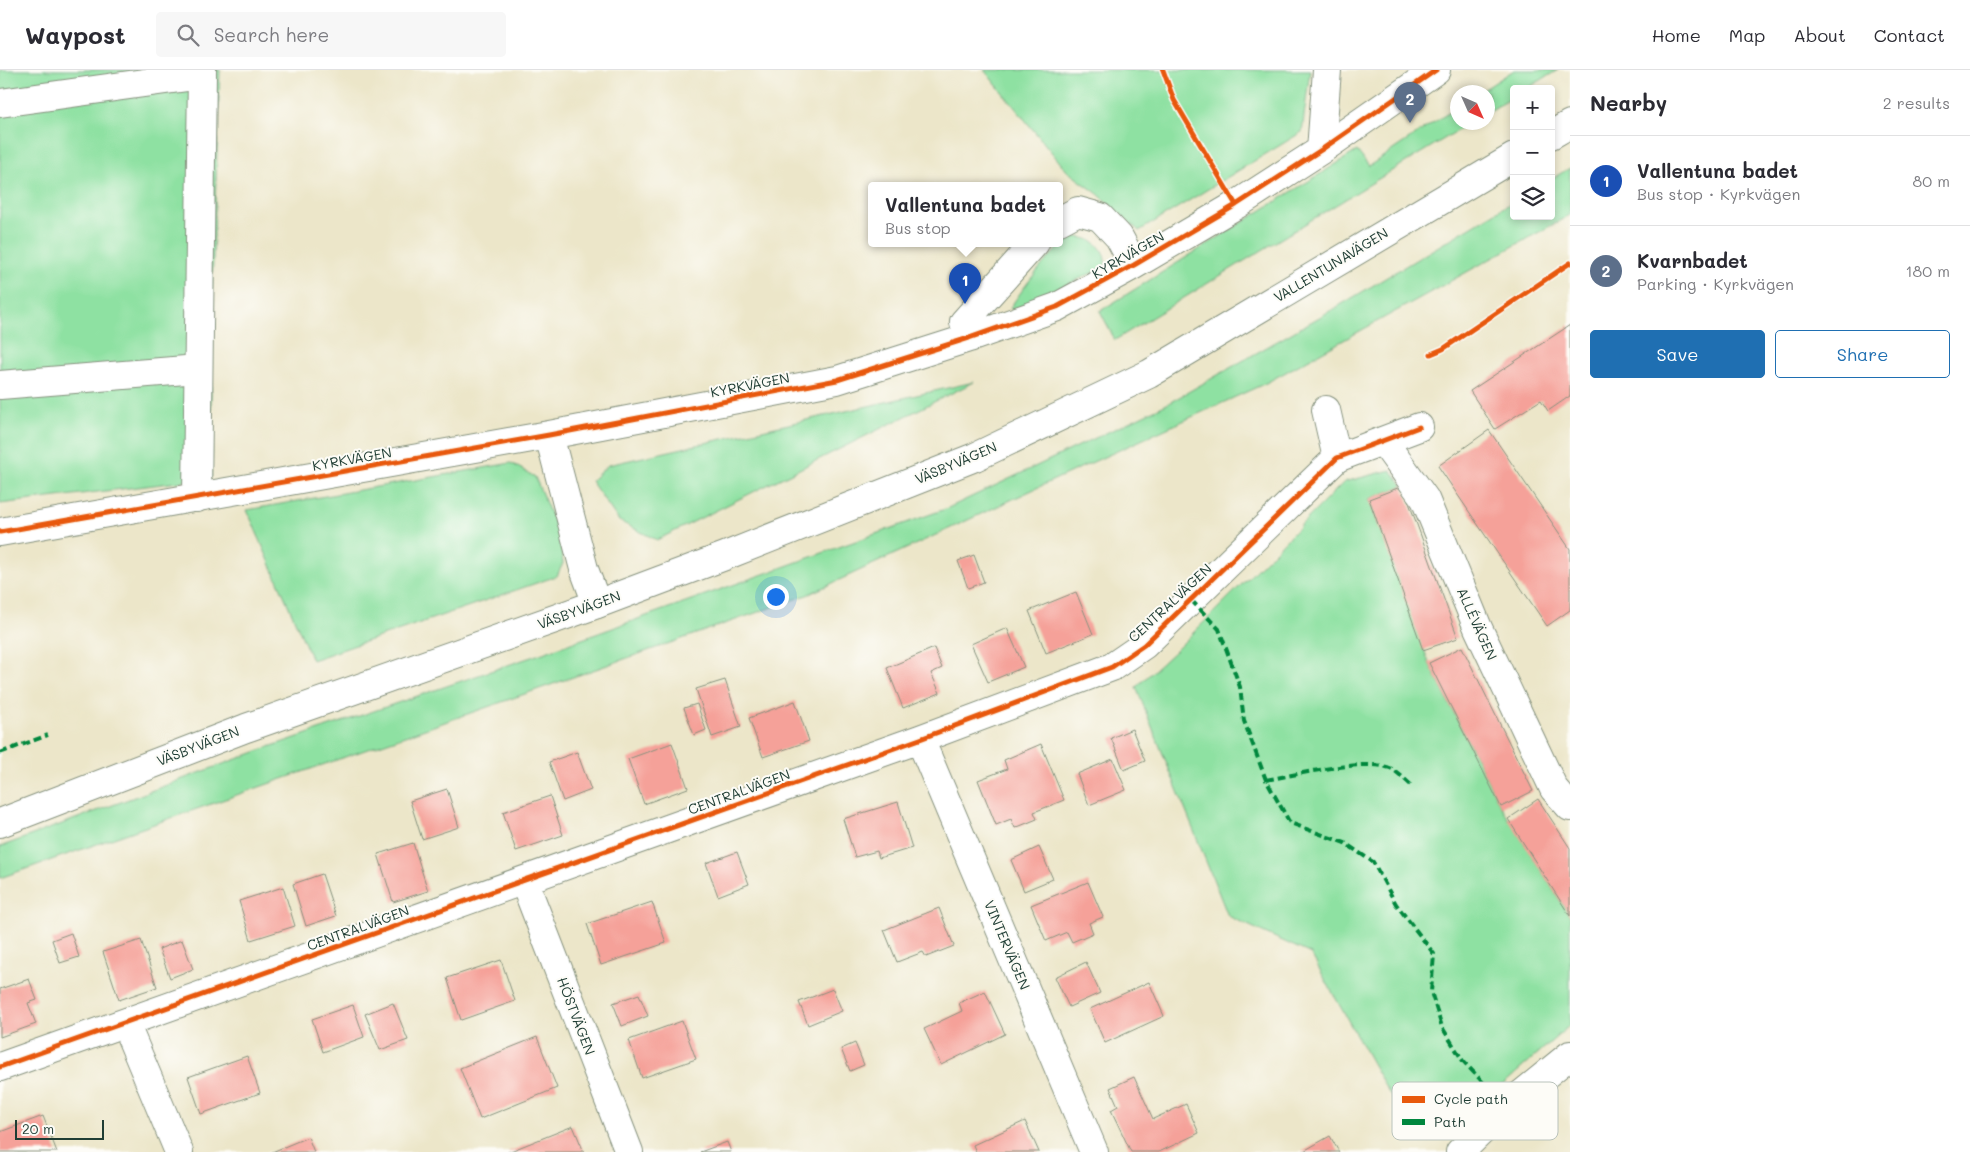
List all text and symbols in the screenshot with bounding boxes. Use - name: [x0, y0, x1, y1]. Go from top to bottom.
- search box: [156, 12, 506, 57]
- text: Waypost: [25, 19, 126, 50]
- icon: search: [174, 21, 202, 49]
- text: Search here: [214, 22, 329, 47]
- text: Home: [1652, 23, 1701, 47]
- text: Map: [1729, 23, 1765, 47]
- text: About: [1793, 23, 1846, 47]
- text: Contact: [1874, 23, 1945, 47]
- pin: 2: [1394, 82, 1426, 123]
- north arrow: [1450, 85, 1495, 130]
- map controls: [1510, 85, 1555, 220]
- button: +: [1510, 85, 1555, 130]
- text: Nearby: [1590, 89, 1667, 116]
- text: 2 results: [1883, 92, 1950, 113]
- button: −: [1510, 130, 1555, 175]
- text: Vallentuna badet: [1637, 158, 1798, 183]
- text: 1: [1602, 170, 1610, 191]
- text: 80 m: [1913, 170, 1950, 191]
- button: layers: [1510, 175, 1555, 220]
- popup: [868, 182, 1063, 247]
- text: Bus stop · Kyrkvägen: [1637, 183, 1800, 204]
- text: Vallentuna badet: [885, 192, 1046, 217]
- text: Bus stop: [885, 217, 951, 238]
- street label: VALLENTUNAVÄGEN: [1270, 223, 1391, 306]
- street label: KYRKVÄGEN: [1088, 226, 1167, 283]
- text: Kvarnbadet: [1637, 248, 1748, 273]
- text: 2: [1602, 260, 1610, 281]
- text: 180 m: [1905, 260, 1950, 281]
- pin: 1: [949, 263, 981, 304]
- text: Parking · Kyrkvägen: [1637, 273, 1794, 294]
- button: Save: [1590, 330, 1765, 378]
- button: Share: [1775, 330, 1950, 378]
- street label: KYRKVÄGEN: [709, 368, 791, 402]
- street label: VÄSBYVÄGEN: [912, 437, 1000, 488]
- street label: KYRKVÄGEN: [311, 442, 393, 475]
- street label: CENTRALVÄGEN: [1124, 559, 1215, 646]
- your location: [763, 584, 789, 610]
- street label: ALLÉVÄGEN: [1453, 584, 1502, 663]
- street label: VÄSBYVÄGEN: [535, 586, 623, 633]
- street label: VÄSBYVÄGEN: [154, 721, 242, 770]
- street label: CENTRALVÄGEN: [685, 764, 793, 819]
- street label: VINTERVÄGEN: [980, 897, 1035, 993]
- street label: CENTRALVÄGEN: [304, 900, 412, 955]
- street label: HÖSTVÄGEN: [553, 974, 600, 1058]
- legend: [1392, 1082, 1558, 1140]
- text: Cycle path: [1434, 1089, 1508, 1108]
- text: Path: [1434, 1112, 1465, 1131]
- scale bar: [15, 1117, 104, 1140]
- text: 20 m: [22, 1119, 54, 1138]

